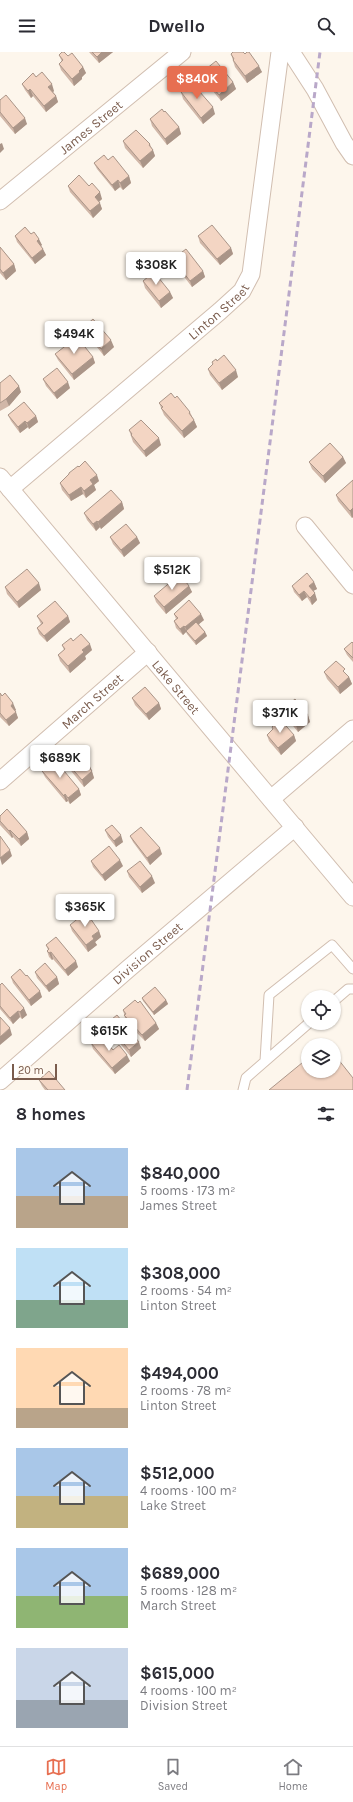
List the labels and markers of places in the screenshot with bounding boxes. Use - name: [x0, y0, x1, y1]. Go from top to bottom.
- pin: $840K: [169, 66, 225, 100]
- pin: $308K: [128, 252, 184, 286]
- pin: $494K: [46, 321, 102, 355]
- pin: $512K: [144, 557, 200, 591]
- pin: $371K: [252, 700, 308, 734]
- pin: $689K: [32, 745, 88, 779]
- pin: $365K: [57, 894, 113, 928]
- pin: $615K: [81, 1018, 137, 1052]

